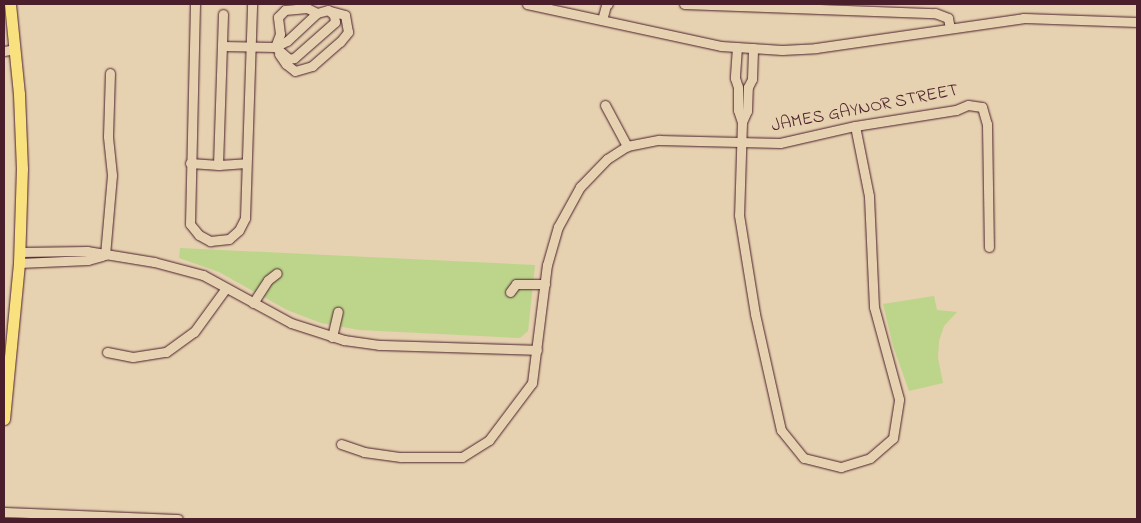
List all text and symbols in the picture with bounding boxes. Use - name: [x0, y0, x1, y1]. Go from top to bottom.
- street label: JAMES GAYNOR STREET: [770, 80, 960, 138]

